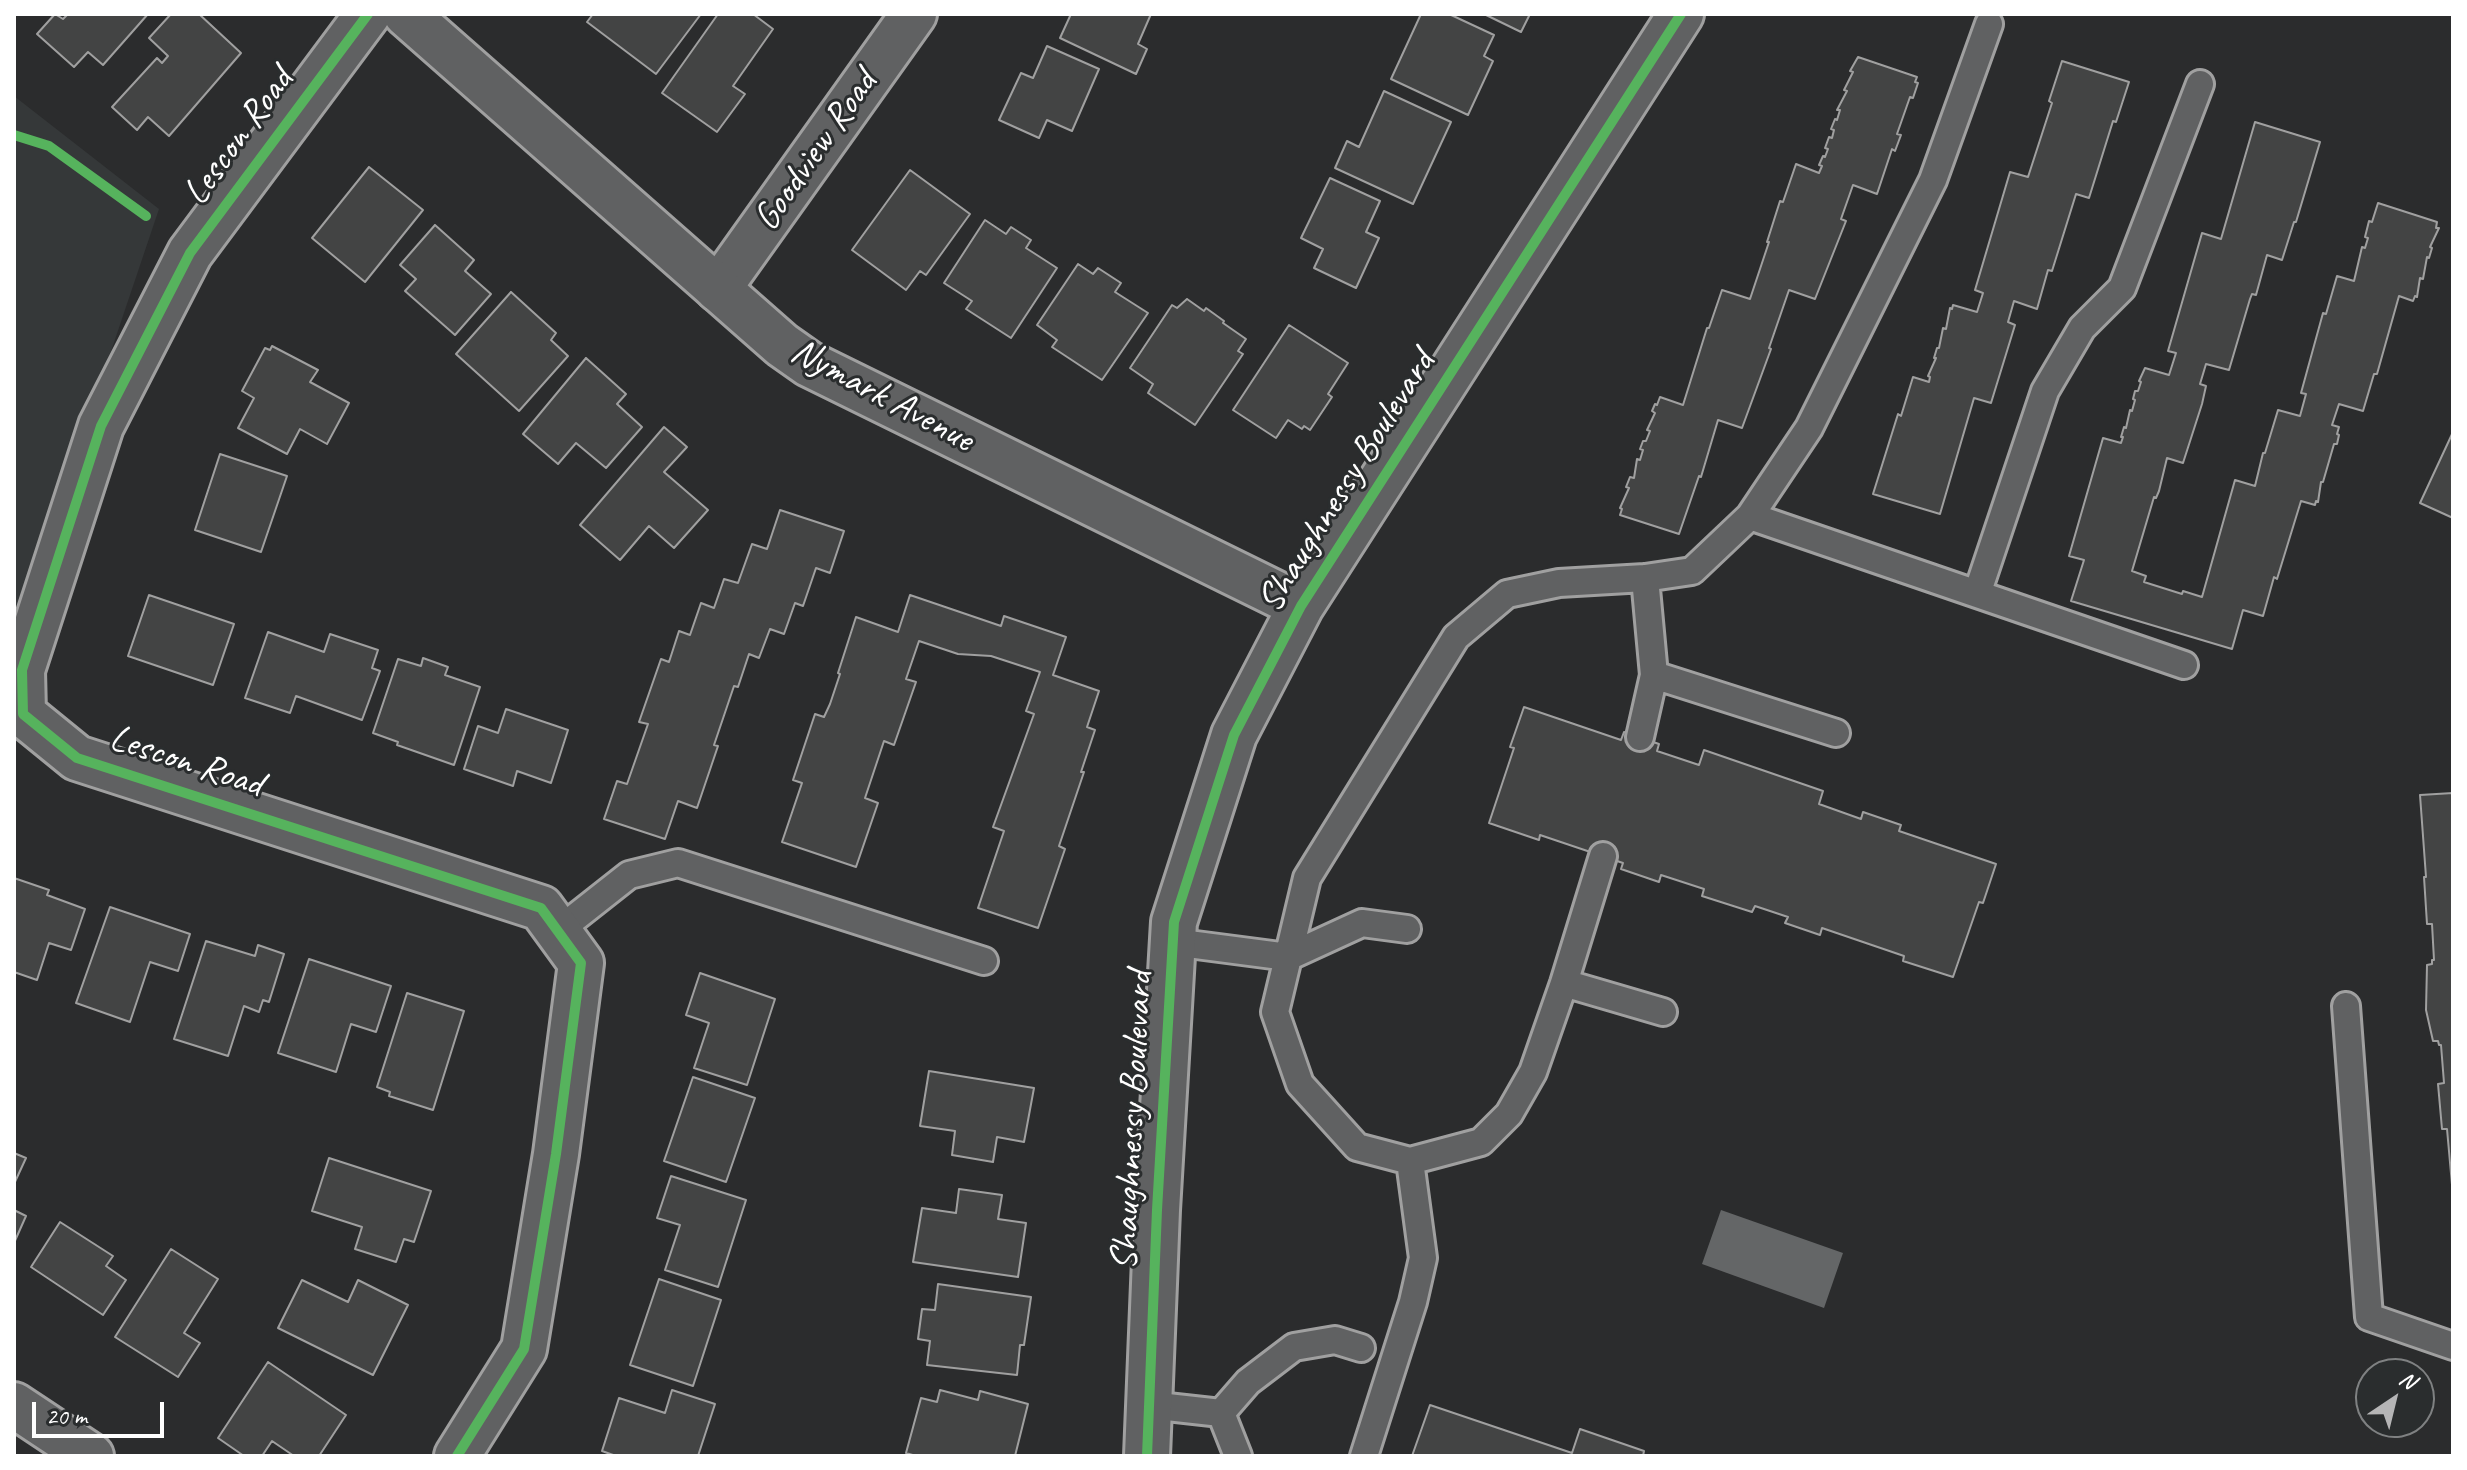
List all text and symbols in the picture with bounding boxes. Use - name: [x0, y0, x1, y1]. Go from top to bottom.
- street label: Lescon Road: [174, 60, 304, 214]
- street label: Goodview Road: [744, 62, 888, 240]
- street label: Nymark Avenue: [783, 329, 981, 463]
- street label: Shaughnessy Boulevard: [1248, 343, 1446, 621]
- street label: Lescon Road: [104, 716, 268, 808]
- street label: Shaughnessy Boulevard: [1102, 970, 1164, 1272]
- north arrow: [2355, 1358, 2435, 1438]
- text: N: [2394, 1365, 2421, 1395]
- scale bar: [36, 1386, 168, 1436]
- text: 20 m: [46, 1401, 87, 1431]

